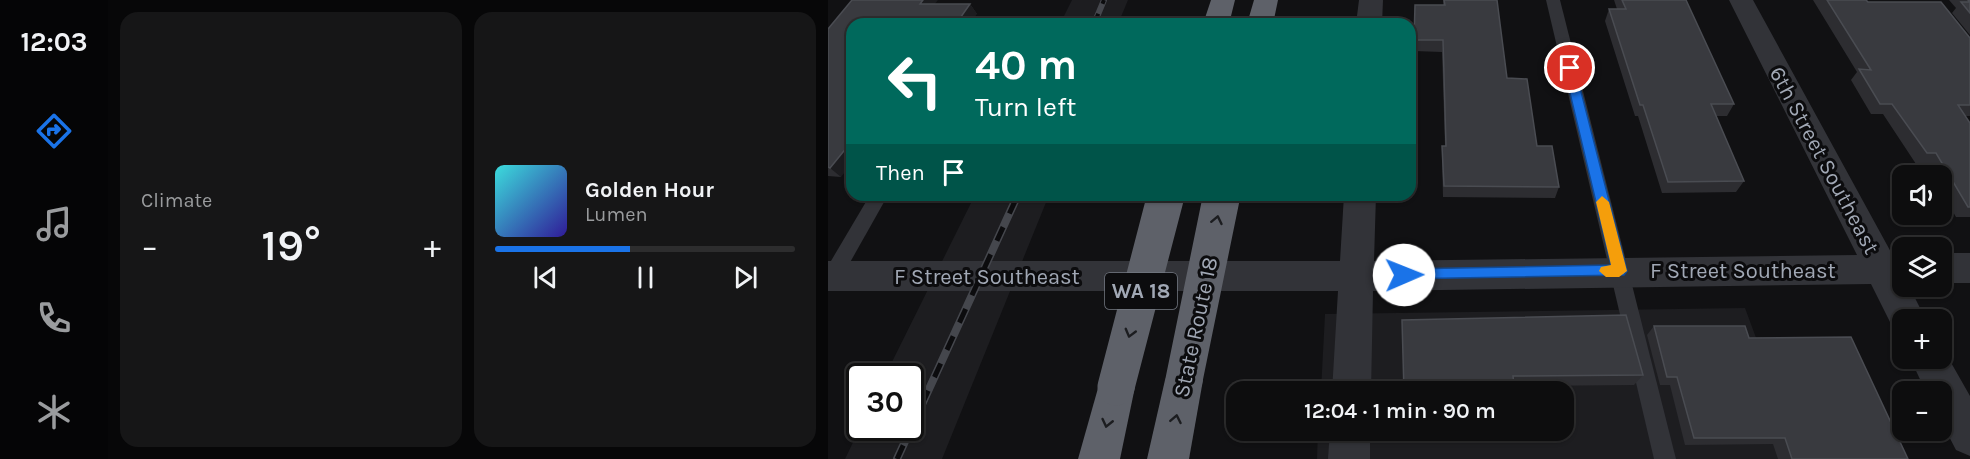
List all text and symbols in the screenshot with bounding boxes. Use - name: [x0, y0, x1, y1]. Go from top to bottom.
- text: 12:03: [20, 26, 88, 58]
- text: 40 m: [975, 40, 1077, 90]
- icon: left: [876, 42, 954, 120]
- pin: [1544, 42, 1595, 93]
- icon: arrive: [1553, 51, 1586, 84]
- street label: 6th Street Southeast: [1764, 62, 1885, 259]
- text: Turn left: [975, 91, 1076, 123]
- icon: directions: [33, 110, 75, 152]
- icon: arrive: [937, 156, 970, 189]
- text: Then: [876, 160, 925, 186]
- map controls: [1892, 165, 1952, 441]
- button: sound: [1892, 165, 1952, 225]
- text: Golden Hour: [585, 177, 714, 203]
- text: Climate: [141, 189, 212, 212]
- icon: music: [33, 203, 75, 245]
- text: Lumen: [585, 203, 648, 226]
- one-way arrow: [1210, 215, 1223, 225]
- text: 19°: [261, 219, 321, 271]
- text: −: [141, 227, 158, 265]
- text: +: [424, 227, 441, 265]
- button: layers: [1892, 237, 1952, 297]
- position arrow: [1372, 243, 1436, 307]
- street label: State Route 18: [1168, 255, 1224, 400]
- street label: F Street Southeast: [1650, 258, 1836, 284]
- icon: previous: [529, 261, 562, 294]
- icon: pause: [629, 261, 662, 294]
- icon: next: [729, 261, 762, 294]
- street label: F Street Southeast: [894, 264, 1080, 290]
- road number: WA 18: [1105, 273, 1177, 309]
- icon: phone: [33, 297, 75, 339]
- button: +: [1892, 309, 1952, 369]
- one-way arrow: [1125, 327, 1137, 338]
- speed limit sign: 30: [846, 363, 924, 441]
- button: −: [1892, 381, 1952, 441]
- icon: climate: [33, 391, 75, 433]
- text: 12:04 · 1 min · 90 m: [1304, 398, 1496, 424]
- one-way arrow: [1169, 415, 1182, 425]
- one-way arrow: [1102, 418, 1115, 428]

